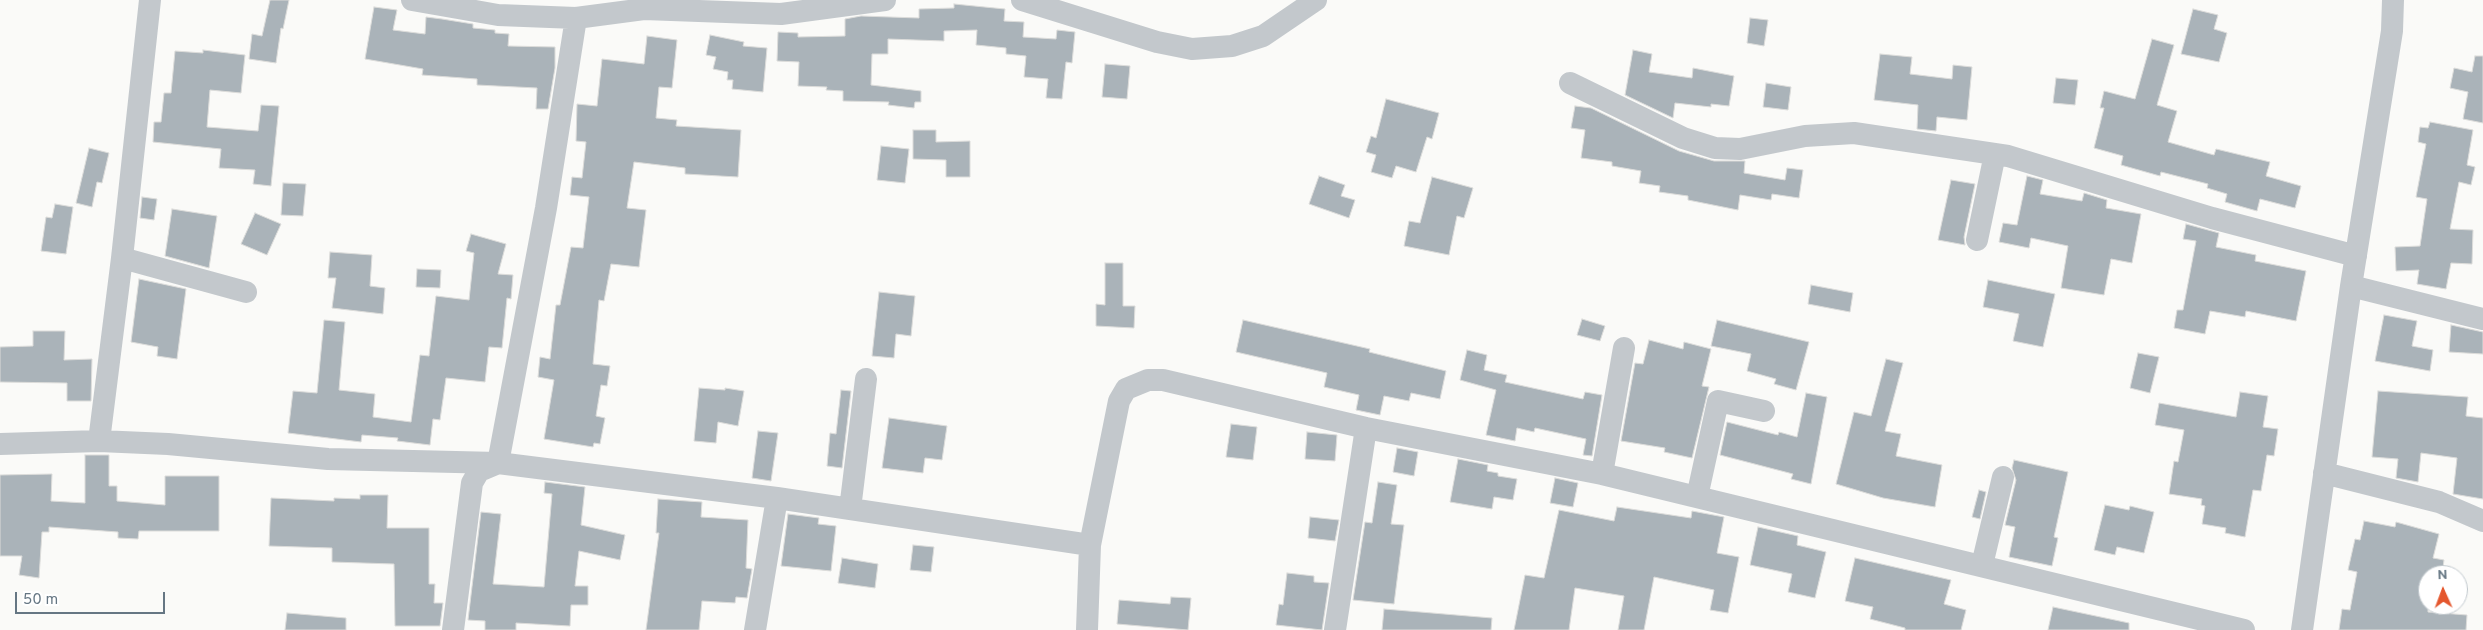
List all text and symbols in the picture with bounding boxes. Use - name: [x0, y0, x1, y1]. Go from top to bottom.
- north arrow: [2418, 565, 2468, 615]
- text: N: [2437, 567, 2448, 584]
- scale bar: [18, 582, 168, 614]
- text: 50 m: [23, 591, 58, 610]

